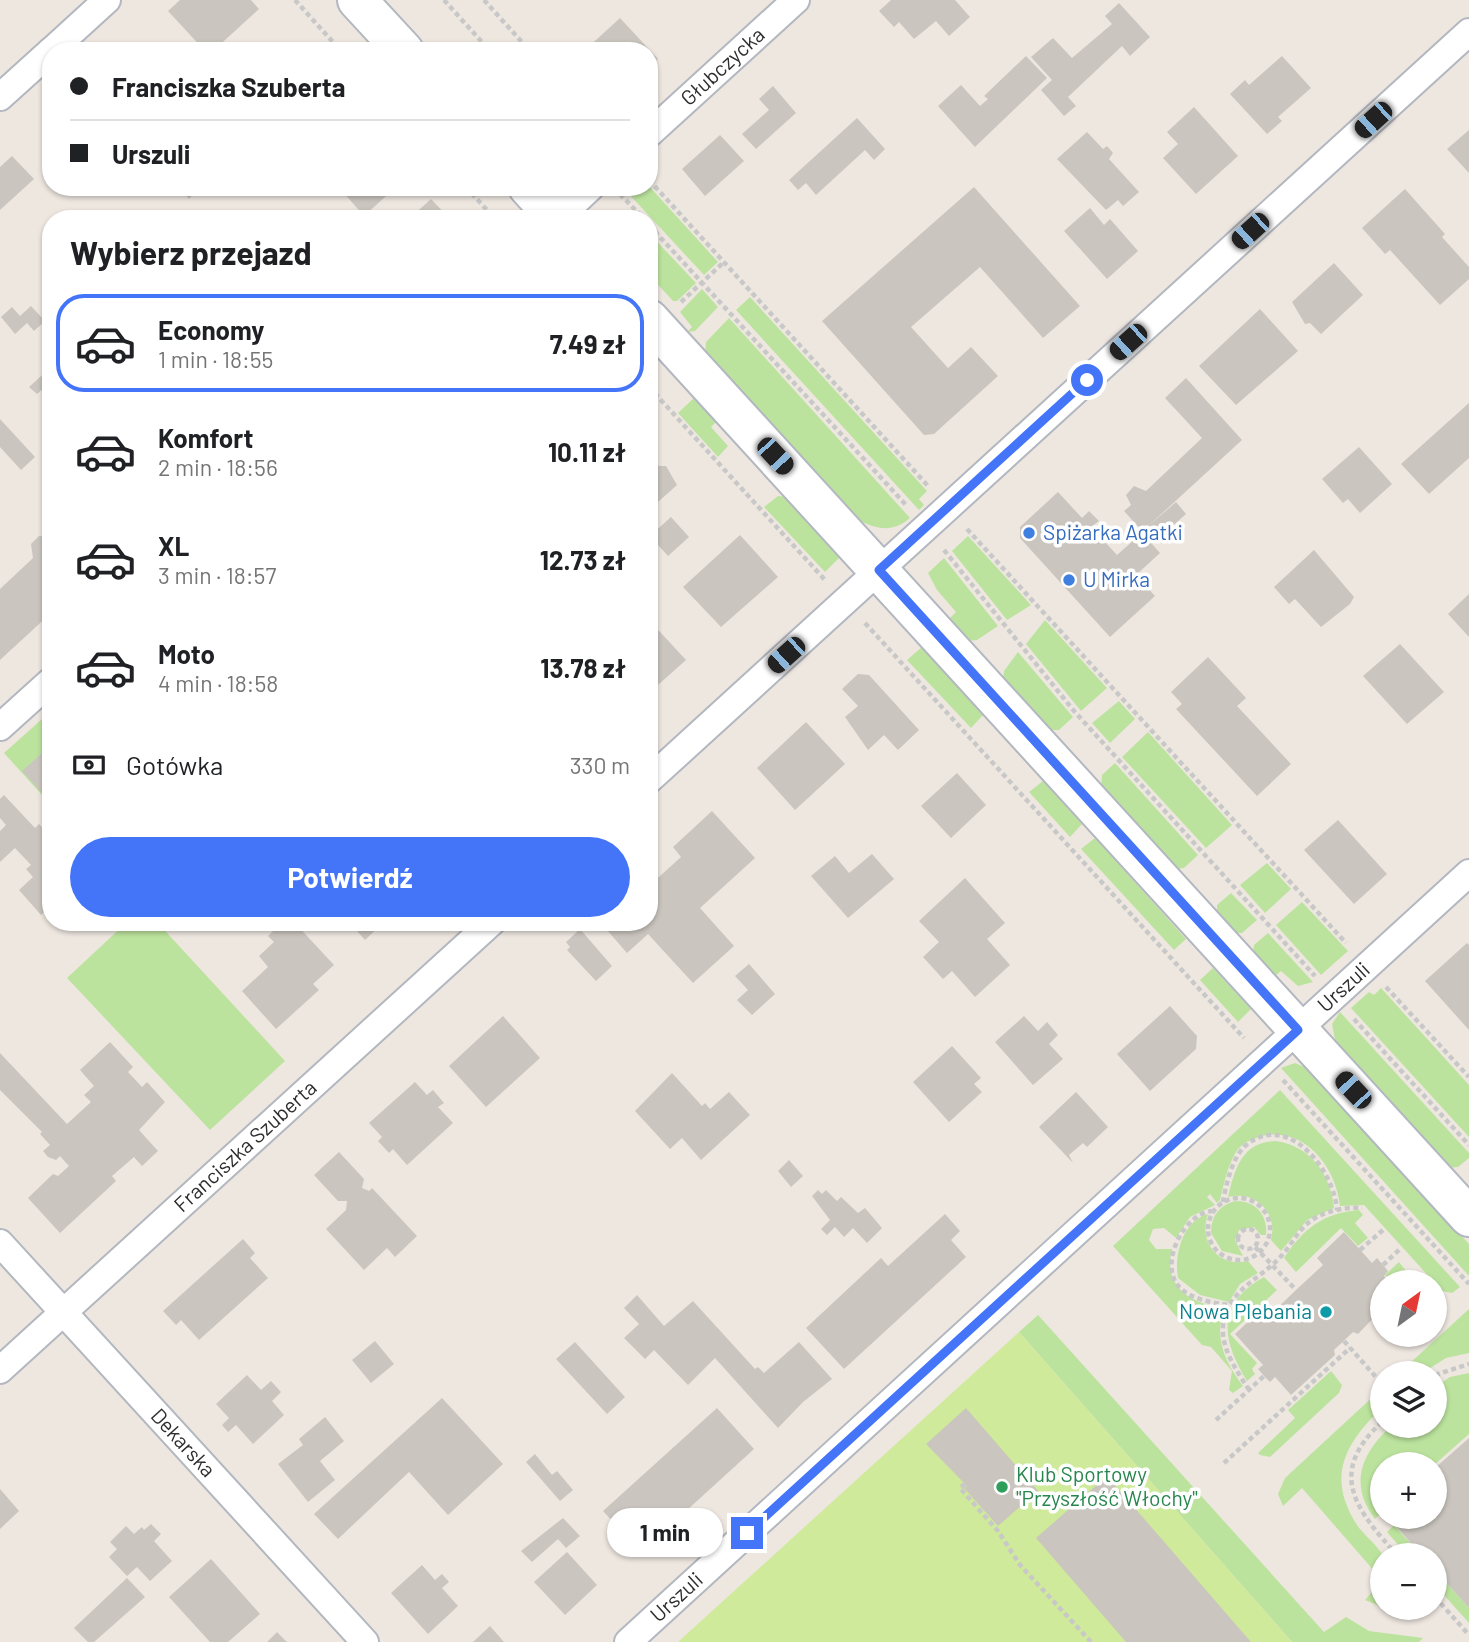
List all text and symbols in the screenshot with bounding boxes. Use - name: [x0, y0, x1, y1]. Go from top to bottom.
- street label: Głubczycka: [675, 21, 769, 110]
- text: Franciszka Szuberta: [112, 71, 345, 102]
- car: [1351, 98, 1396, 142]
- text: Urszuli: [112, 138, 190, 169]
- car: [1228, 209, 1273, 253]
- text: Wybierz przejazd: [70, 233, 312, 271]
- icon: car: [74, 312, 137, 375]
- text: Economy: [158, 314, 264, 345]
- car: [1106, 320, 1151, 364]
- text: 7.49 zł: [550, 328, 626, 359]
- text: 1 min · 18:55: [158, 345, 273, 373]
- route start: [1071, 364, 1103, 396]
- icon: car: [74, 420, 137, 483]
- text: Komfort: [158, 422, 253, 453]
- car: [753, 433, 798, 479]
- text: 10.11 zł: [548, 436, 626, 467]
- text: 2 min · 18:56: [158, 453, 278, 481]
- place label: Spiżarka Agatki: [1043, 519, 1183, 544]
- marker: Spiżarka Agatki: [1021, 525, 1037, 541]
- icon: car: [74, 528, 137, 591]
- text: XL: [158, 530, 189, 561]
- text: 12.73 zł: [540, 544, 626, 575]
- text: 3 min · 18:57: [158, 561, 276, 589]
- place label: U Mirka: [1083, 566, 1150, 591]
- marker: U Mirka: [1061, 572, 1077, 588]
- car: [764, 633, 809, 677]
- icon: car: [74, 636, 137, 699]
- text: Moto: [158, 638, 215, 669]
- text: 13.78 zł: [540, 652, 626, 683]
- text: 4 min · 18:58: [158, 669, 278, 697]
- icon: cash: [70, 746, 108, 784]
- text: Gotówka: [126, 749, 223, 780]
- text: 330 m: [570, 751, 630, 779]
- button: Potwierdź: [70, 837, 630, 917]
- street label: Urszuli: [1311, 956, 1374, 1017]
- car: [1331, 1067, 1376, 1113]
- street label: Franciszka Szuberta: [168, 1074, 321, 1217]
- north arrow: [1370, 1270, 1447, 1348]
- map controls: [1370, 1270, 1447, 1620]
- place label: Nowa Plebania: [1179, 1298, 1312, 1323]
- marker: Nowa Plebania: [1318, 1304, 1334, 1320]
- button: layers: [1370, 1361, 1447, 1438]
- street label: Dekarska: [146, 1402, 222, 1481]
- button: +: [1370, 1452, 1447, 1529]
- place label: Klub Sportowy "Przyszłość Włochy": [1016, 1461, 1198, 1510]
- marker: Klub Sportowy "Przyszłość Włochy": [994, 1479, 1010, 1495]
- callout: 1 min: [607, 1508, 722, 1558]
- route end: [731, 1517, 763, 1549]
- text: 1 min: [640, 1518, 690, 1546]
- button: −: [1370, 1543, 1447, 1620]
- street label: Urszuli: [644, 1566, 707, 1627]

